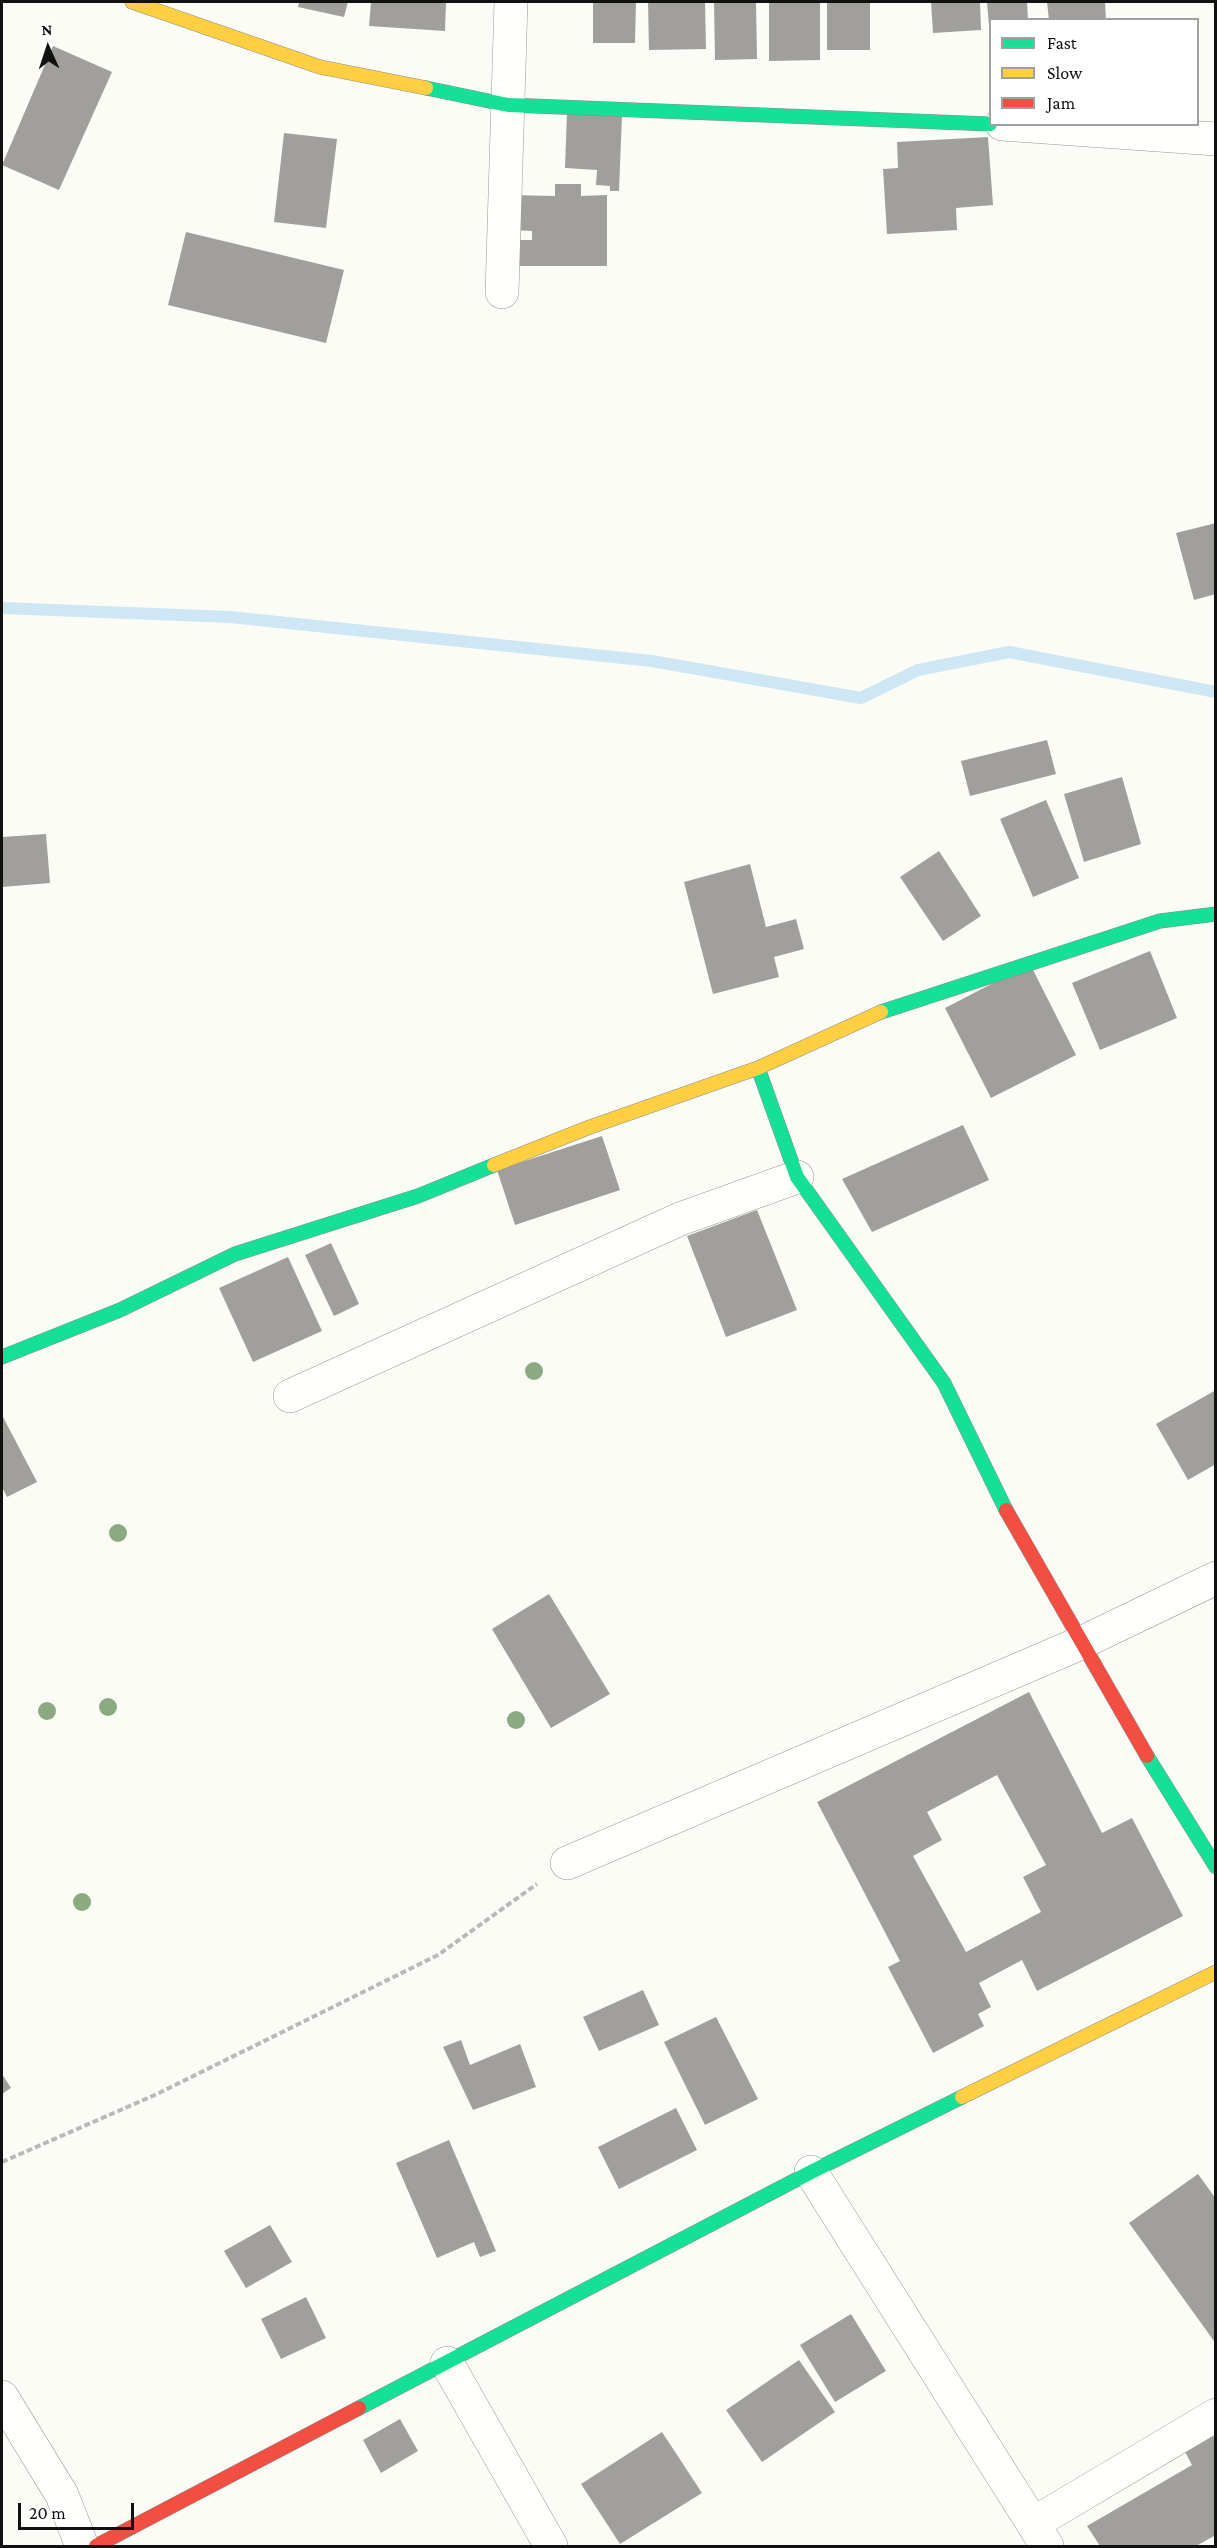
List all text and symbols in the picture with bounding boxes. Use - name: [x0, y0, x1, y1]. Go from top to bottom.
- north arrow: [18, 18, 78, 78]
- legend: [989, 18, 1199, 126]
- text: N: [41, 21, 53, 38]
- text: Fast: [1047, 33, 1077, 53]
- text: Slow: [1047, 63, 1082, 83]
- text: Jam: [1047, 93, 1075, 113]
- scale bar: [21, 2491, 136, 2529]
- text: 20 m: [29, 2503, 66, 2523]

